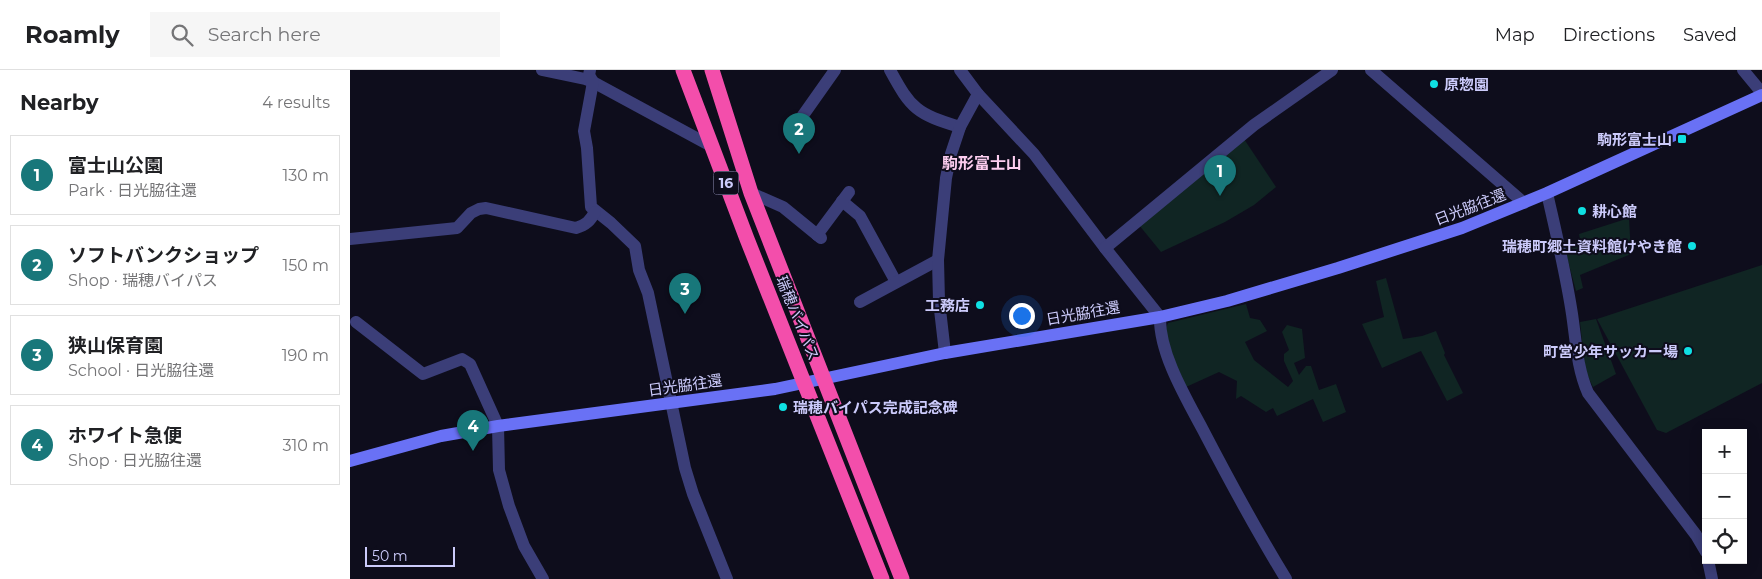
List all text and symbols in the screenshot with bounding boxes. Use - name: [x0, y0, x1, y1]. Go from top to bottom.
- search box: [150, 12, 500, 57]
- text: Roamly: [25, 20, 120, 49]
- icon: search: [168, 21, 196, 49]
- text: Search here: [208, 23, 321, 46]
- text: Map: [1495, 24, 1535, 46]
- text: Directions: [1563, 24, 1655, 46]
- text: Saved: [1683, 24, 1737, 46]
- place label: 原惣園: [1444, 75, 1489, 94]
- marker: 原惣園: [1428, 78, 1440, 90]
- text: Nearby: [20, 90, 99, 115]
- text: 4 results: [262, 93, 330, 112]
- pin: 2: [783, 113, 815, 154]
- place label: 駒形富士山: [1597, 130, 1672, 149]
- marker: 駒形富士山: [1676, 133, 1688, 145]
- text: 富士山公園: [68, 154, 163, 177]
- district label: 駒形富士山: [942, 154, 1022, 173]
- pin: 1: [1204, 155, 1236, 196]
- text: 1: [34, 166, 40, 185]
- text: 130 m: [282, 166, 329, 185]
- road number: 16: [714, 172, 738, 195]
- text: Park · 日光脇往還: [68, 181, 197, 200]
- street label: 日光脇往還: [1432, 185, 1508, 229]
- place label: 耕心館: [1592, 202, 1637, 221]
- marker: 耕心館: [1576, 205, 1588, 217]
- place label: 瑞穂町郷土資料館けやき館: [1502, 237, 1682, 256]
- marker: 瑞穂町郷土資料館けやき館: [1686, 240, 1698, 252]
- text: ソフトバンクショップ: [68, 244, 259, 267]
- text: 2: [32, 256, 42, 275]
- text: 150 m: [282, 256, 329, 275]
- text: Shop · 瑞穂バイパス: [68, 271, 218, 290]
- pin: 3: [669, 273, 701, 314]
- street label: 瑞穂バイパス: [772, 273, 824, 363]
- place label: 工務店: [925, 296, 970, 315]
- street label: 日光脇往還: [1044, 297, 1122, 329]
- marker: 工務店: [974, 299, 986, 311]
- your location: [1009, 303, 1035, 329]
- text: 狭山保育園: [68, 334, 163, 357]
- place label: 町営少年サッカー場: [1543, 342, 1678, 361]
- marker: 町営少年サッカー場: [1682, 345, 1694, 357]
- text: 3: [32, 346, 42, 365]
- text: 190 m: [282, 346, 329, 365]
- text: School · 日光脇往還: [68, 361, 214, 380]
- street label: 日光脇往還: [647, 370, 723, 400]
- place label: 瑞穂バイパス完成記念碑: [793, 398, 958, 417]
- marker: 瑞穂バイパス完成記念碑: [777, 401, 789, 413]
- pin: 4: [457, 410, 489, 451]
- text: ホワイト急便: [68, 424, 182, 447]
- map controls: [1702, 429, 1747, 564]
- button: +: [1702, 429, 1747, 474]
- text: 4: [31, 436, 43, 455]
- text: 310 m: [282, 436, 329, 455]
- text: Shop · 日光脇往還: [68, 451, 202, 470]
- button: −: [1702, 474, 1747, 519]
- button: locate: [1702, 519, 1747, 564]
- scale bar: [365, 544, 455, 567]
- text: 50 m: [372, 547, 408, 565]

